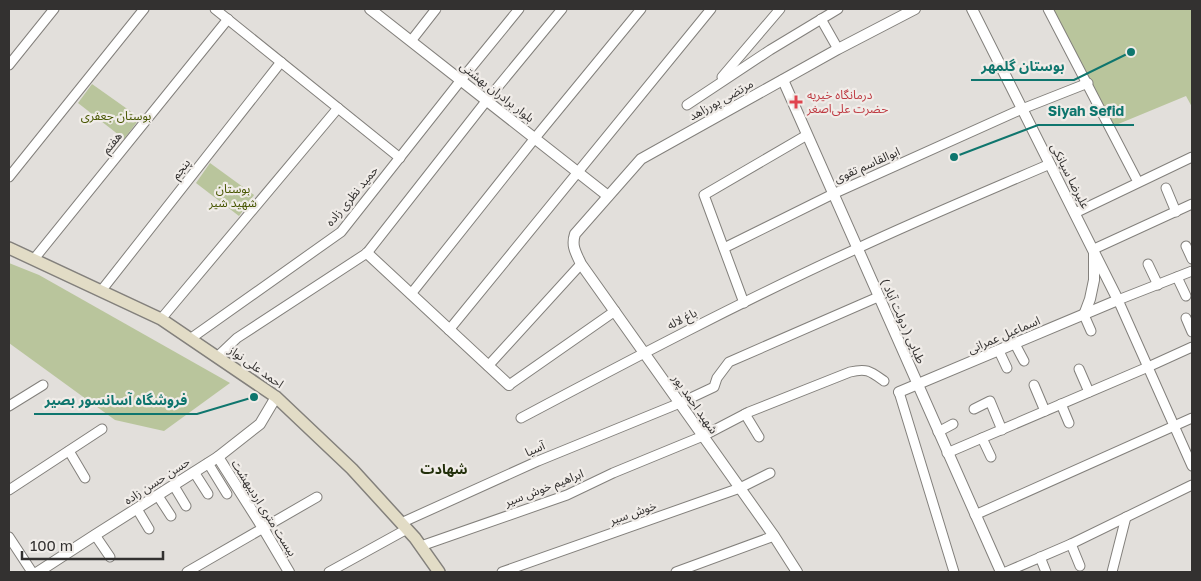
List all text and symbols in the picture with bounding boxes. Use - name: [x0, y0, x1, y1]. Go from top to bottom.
- callout: بوستان گلمهر: [971, 51, 1074, 80]
- text: بوستان گلمهر: [980, 57, 1065, 75]
- street label: بلوار برادران بهشتی: [457, 58, 537, 125]
- street label: مرتضی پورزاهد: [686, 76, 756, 124]
- place label: درمانگاه خیریه حضرت علی‌اصغر: [806, 87, 888, 116]
- marker: درمانگاه خیریه حضرت علی‌اصغر: [789, 95, 803, 109]
- callout: Siyah Sefid: [1038, 96, 1134, 125]
- text: Siyah Sefid: [1048, 102, 1124, 119]
- park label: بوستان جعفری: [81, 108, 151, 123]
- street label: هفتم: [98, 129, 127, 158]
- street label: علیرضا سیانکی: [1048, 141, 1093, 211]
- street label: ابوالقاسم تقوی: [831, 143, 903, 188]
- street label: پنجم: [168, 155, 195, 183]
- street label: حمید نظری زاده: [322, 163, 381, 229]
- park label: بوستان شهید شیر: [208, 181, 257, 210]
- street label: طبایی ( دولت آباد ): [878, 276, 929, 366]
- street label: باغ لاله: [664, 305, 700, 334]
- street label: اسماعیل عمرانی: [965, 312, 1042, 357]
- street label: احمد علی نواز: [225, 342, 287, 391]
- street label: شهید احمد پور: [668, 370, 721, 437]
- callout: فروشگاه آسانسور بصیر: [34, 385, 197, 414]
- text: فروشگاه آسانسور بصیر: [44, 391, 187, 409]
- street label: آسیا: [523, 437, 548, 459]
- street label: حسن حسن زاده: [121, 454, 193, 507]
- street label: بیست متری اردیبهشت: [228, 457, 300, 559]
- district label: شهادت: [420, 460, 468, 477]
- street label: ابراهیم خوش سیر: [501, 466, 586, 512]
- street label: خوش سیر: [606, 497, 658, 528]
- scale bar: [22, 528, 164, 560]
- text: 100 m: [30, 536, 73, 554]

